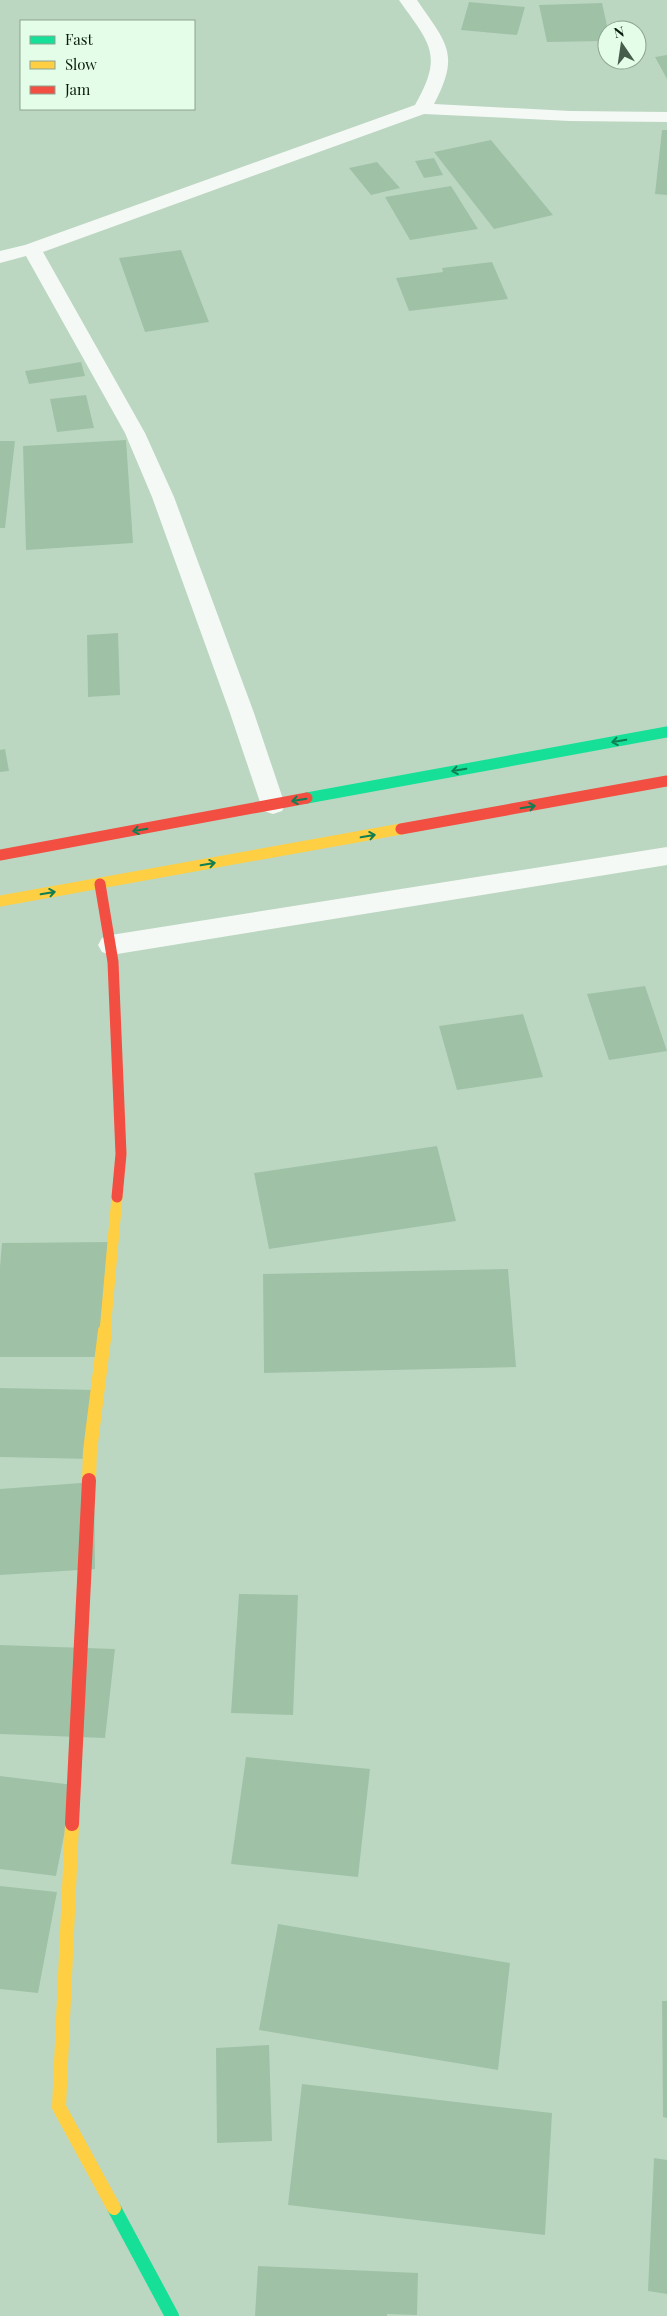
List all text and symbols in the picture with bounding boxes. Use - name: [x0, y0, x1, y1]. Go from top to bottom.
- legend: [20, 20, 195, 110]
- north arrow: [597, 20, 647, 70]
- text: N: [612, 21, 626, 42]
- text: Fast: [65, 29, 94, 49]
- text: Slow: [65, 54, 97, 74]
- text: Jam: [64, 79, 91, 99]
- one-way arrow: [611, 737, 627, 746]
- one-way arrow: [452, 766, 468, 776]
- one-way arrow: [292, 796, 308, 805]
- one-way arrow: [519, 801, 535, 811]
- one-way arrow: [132, 825, 148, 835]
- one-way arrow: [360, 830, 376, 840]
- one-way arrow: [200, 859, 216, 869]
- one-way arrow: [40, 888, 56, 898]

